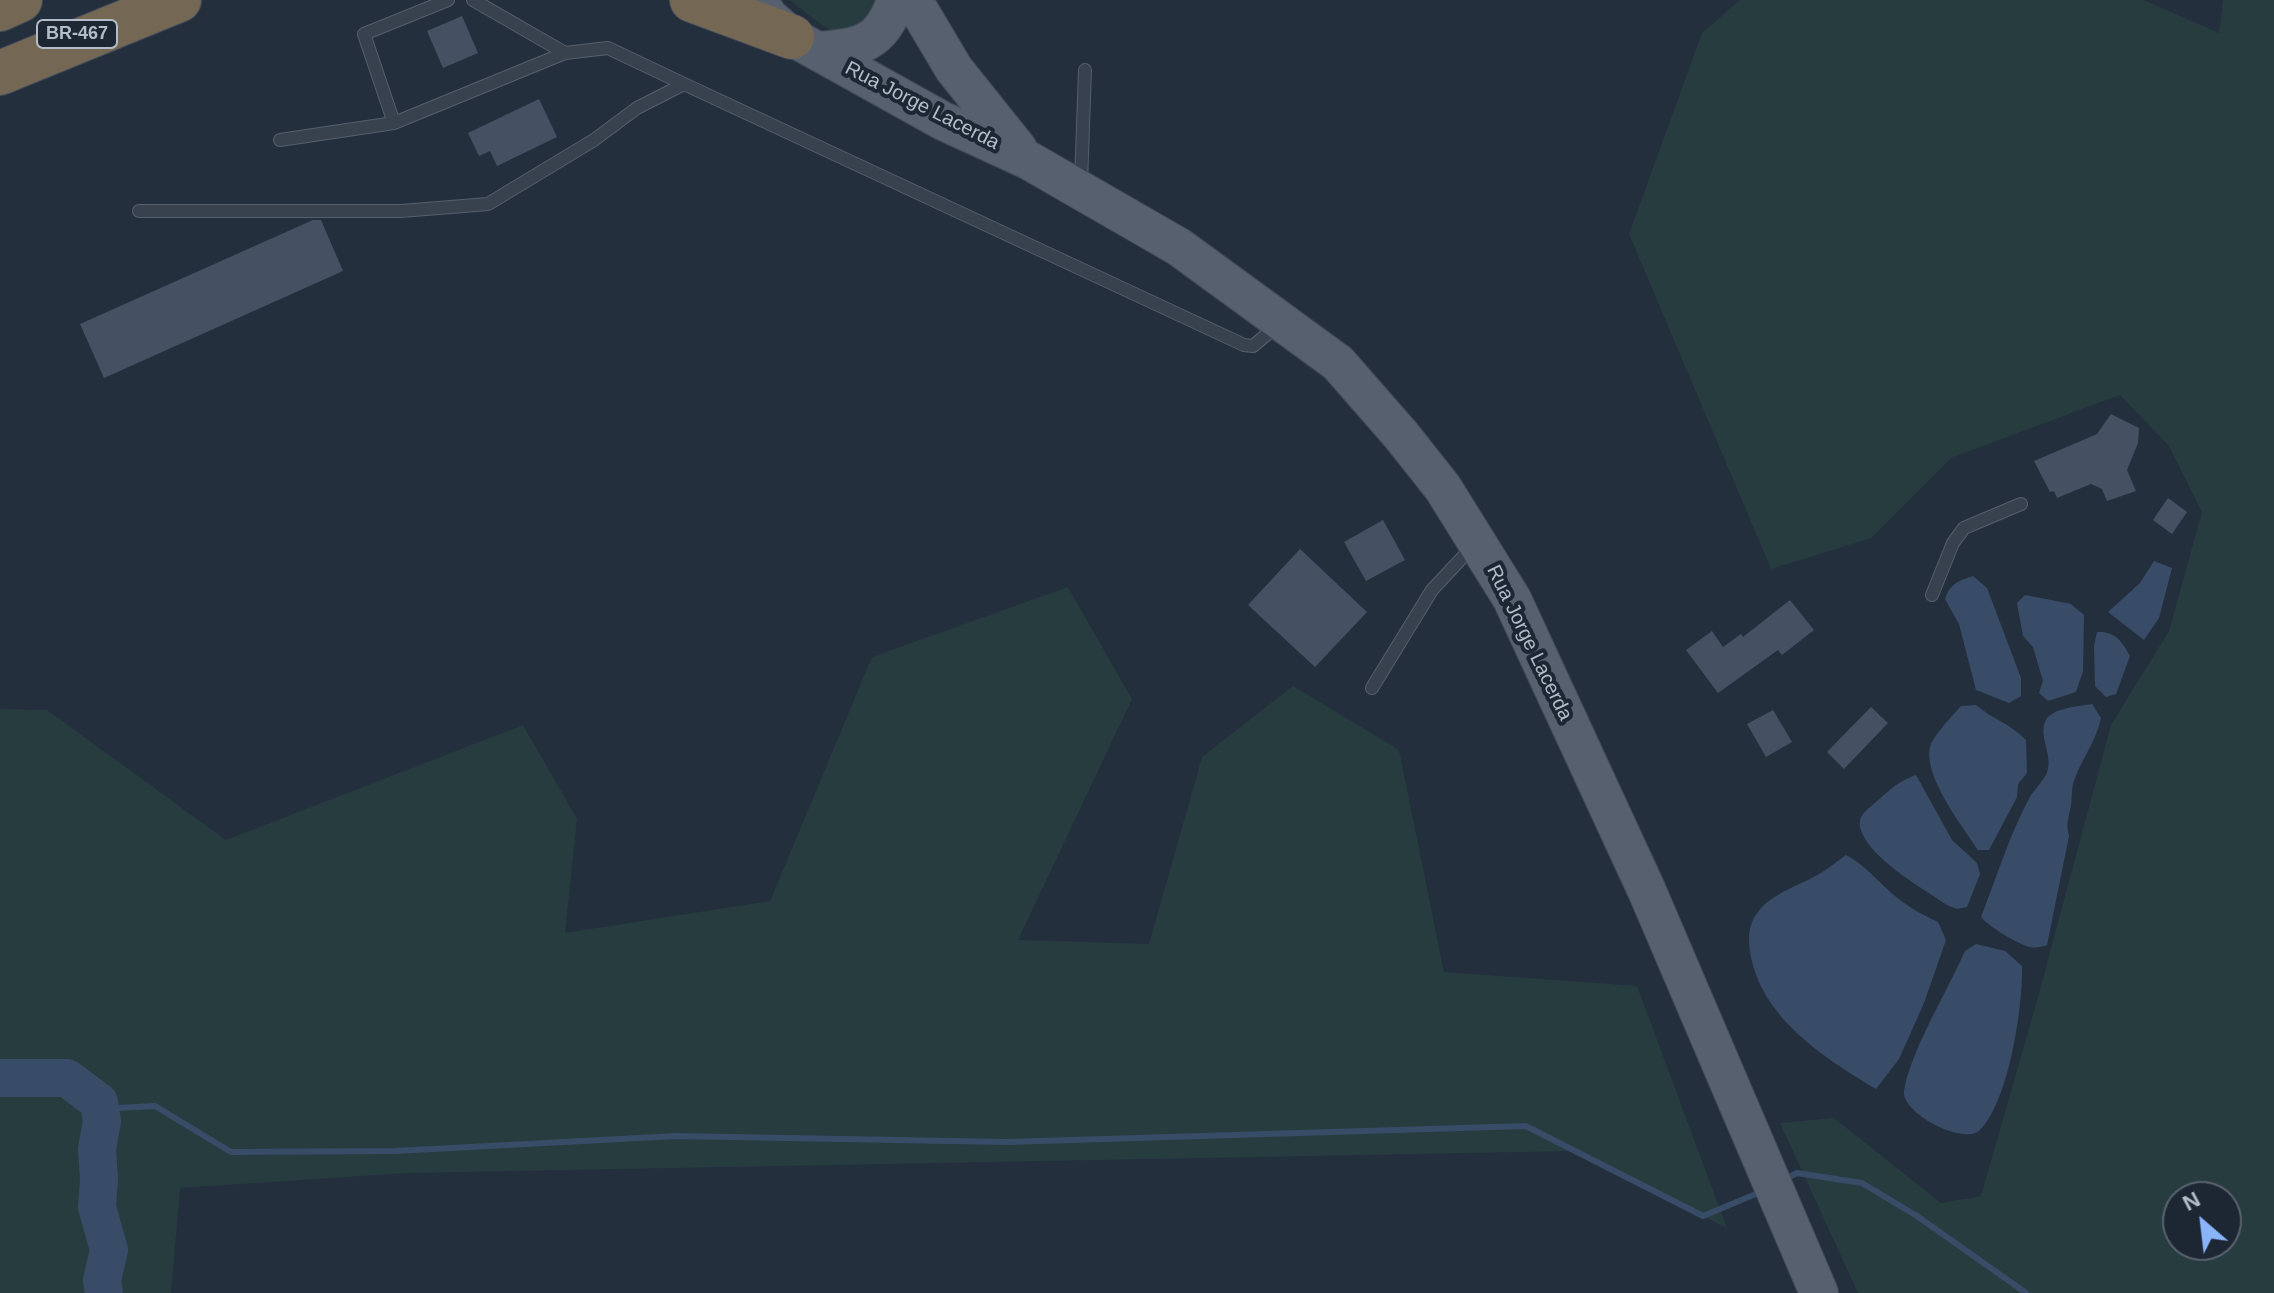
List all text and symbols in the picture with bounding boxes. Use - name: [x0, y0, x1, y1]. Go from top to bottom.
- road number: BR-467: [37, 20, 117, 48]
- street label: Rua Jorge Lacerda: [841, 57, 1003, 155]
- street label: Rua Jorge Lacerda: [1481, 561, 1577, 725]
- north arrow: [2162, 1181, 2242, 1261]
- text: N: [2179, 1186, 2204, 1216]

